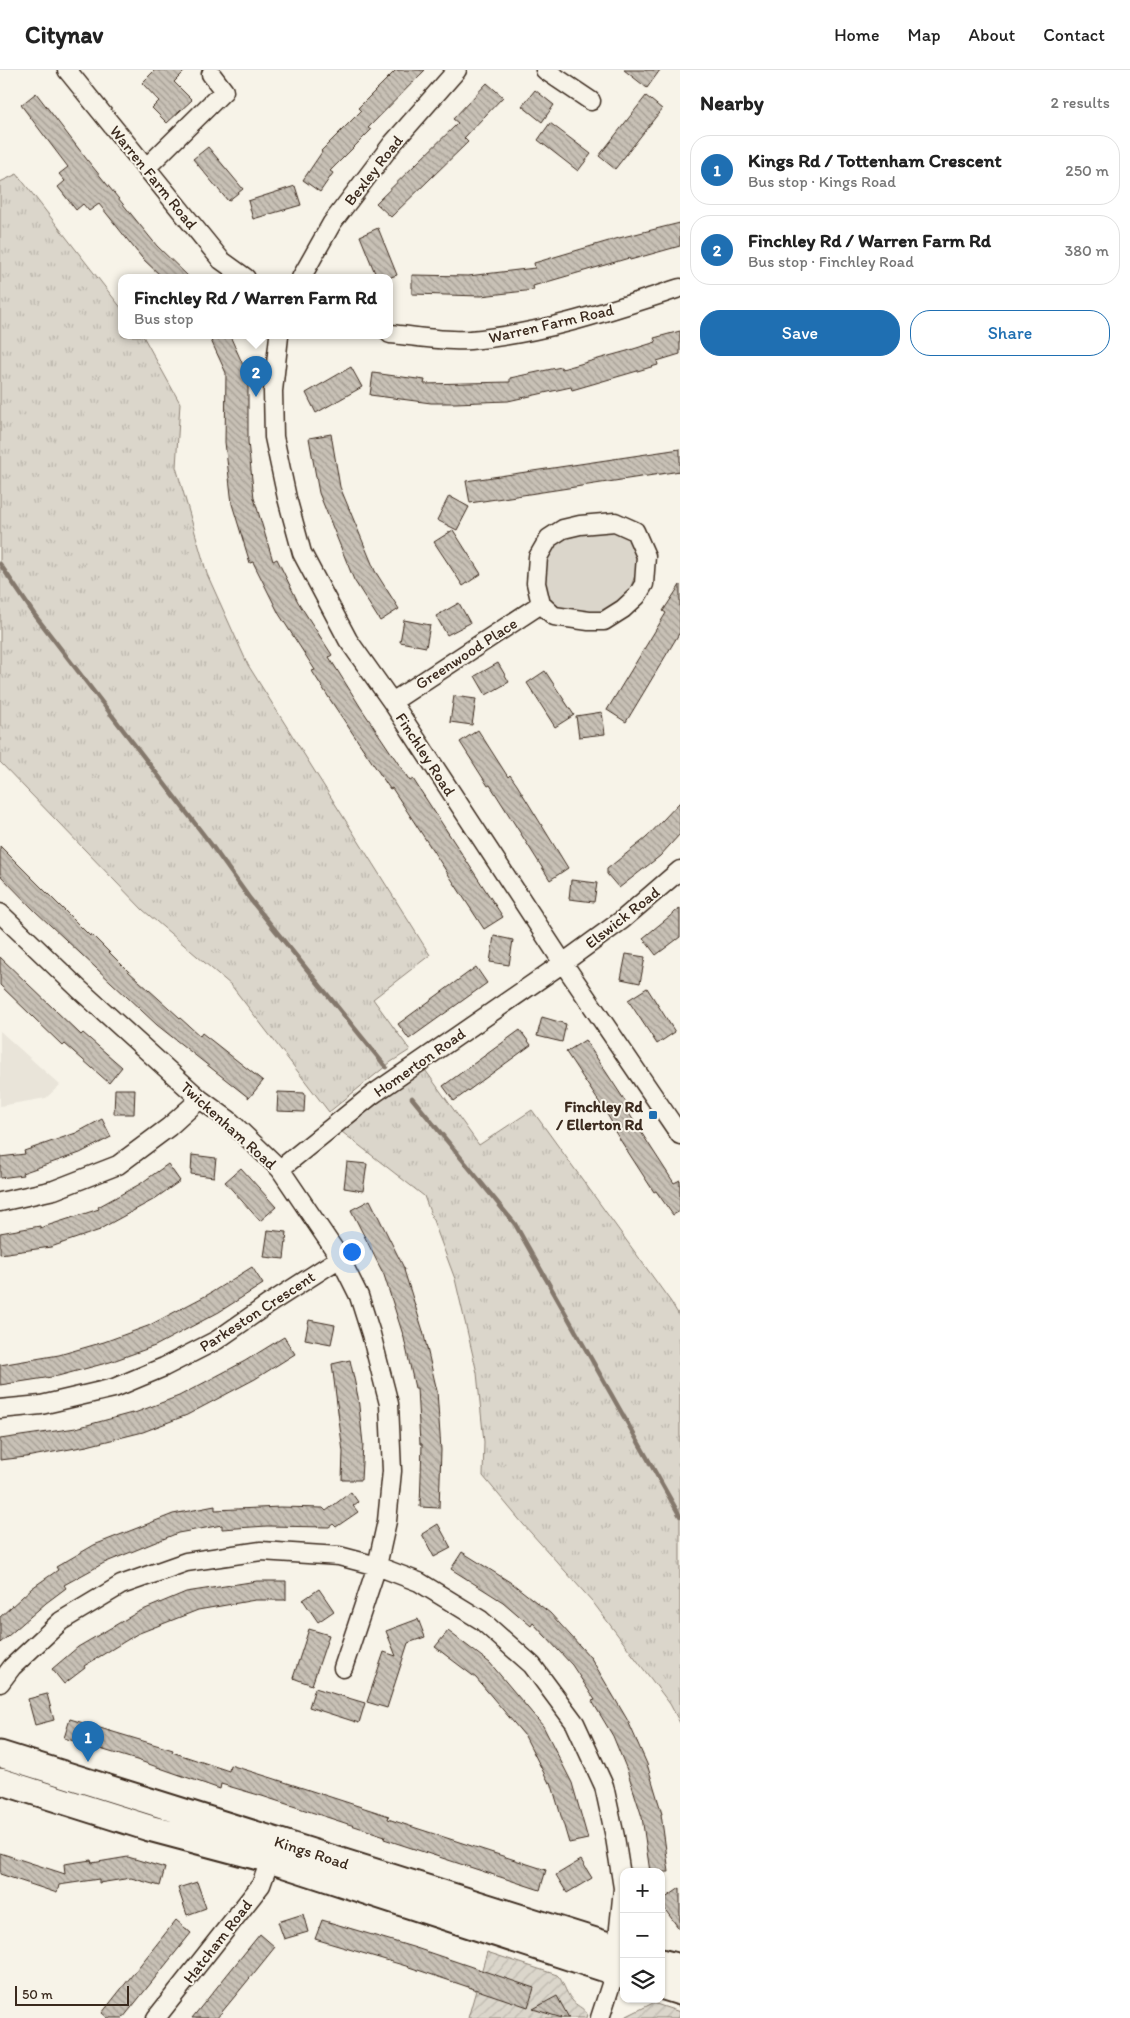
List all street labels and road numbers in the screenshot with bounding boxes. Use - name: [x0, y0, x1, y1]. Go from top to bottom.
- street label: Warren Farm Road: [106, 122, 201, 233]
- street label: Bexley Road: [340, 131, 407, 209]
- street label: Warren Farm Road: [487, 300, 616, 347]
- street label: Greenwood Place: [412, 613, 521, 693]
- street label: Finchley Road: [392, 709, 460, 800]
- street label: Elswick Road: [581, 882, 664, 952]
- street label: Homerton Road: [370, 1024, 469, 1101]
- street label: Twickenham Road: [177, 1077, 281, 1174]
- street label: Parkeston Crescent: [196, 1267, 319, 1356]
- street label: Kings Road: [272, 1831, 352, 1874]
- street label: Hatcham Road: [179, 1895, 256, 1987]

